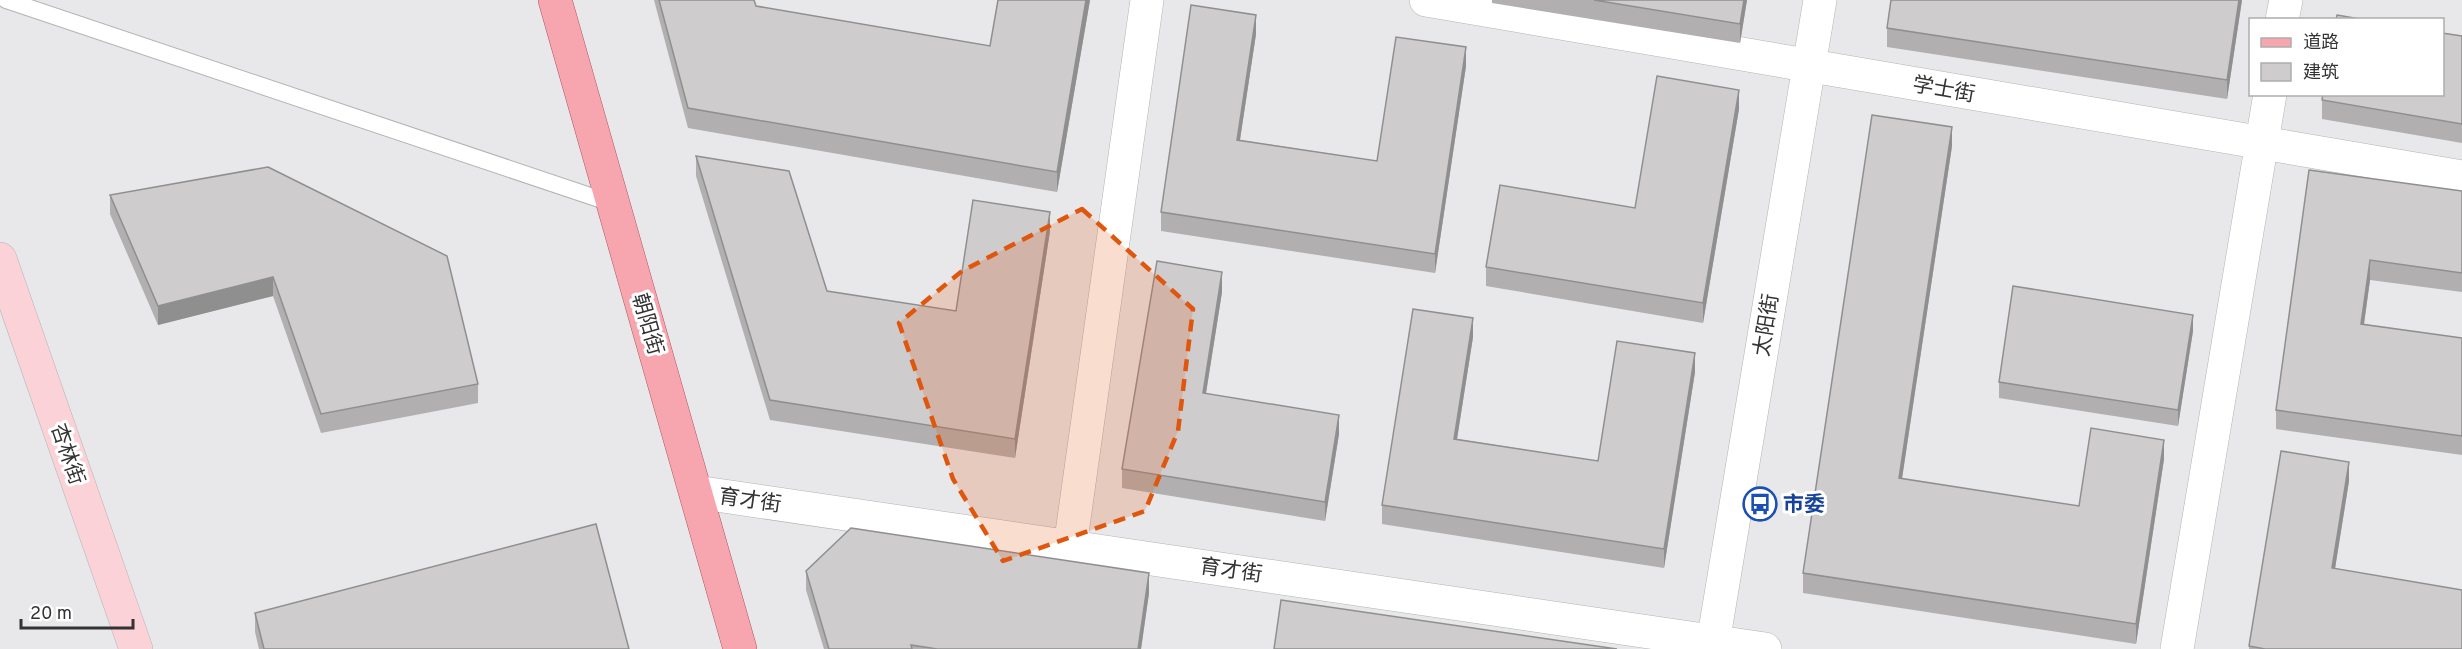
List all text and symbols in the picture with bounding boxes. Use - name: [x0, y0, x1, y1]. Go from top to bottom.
- legend: [2249, 18, 2444, 96]
- text: 道路: [2303, 32, 2339, 55]
- text: 建筑: [2303, 62, 2339, 85]
- street label: 学士街: [1910, 72, 1977, 109]
- street label: 朝阳街: [625, 290, 668, 358]
- street label: 太阳街: [1749, 292, 1786, 358]
- street label: 杏林街: [44, 420, 90, 489]
- street label: 育才街: [717, 484, 783, 519]
- bus stop icon: 市委: [1742, 486, 1778, 522]
- place label: 市委: [1783, 492, 1825, 519]
- street label: 育才街: [1198, 554, 1264, 589]
- scale bar: [21, 592, 134, 630]
- text: 20 m: [30, 603, 72, 626]

